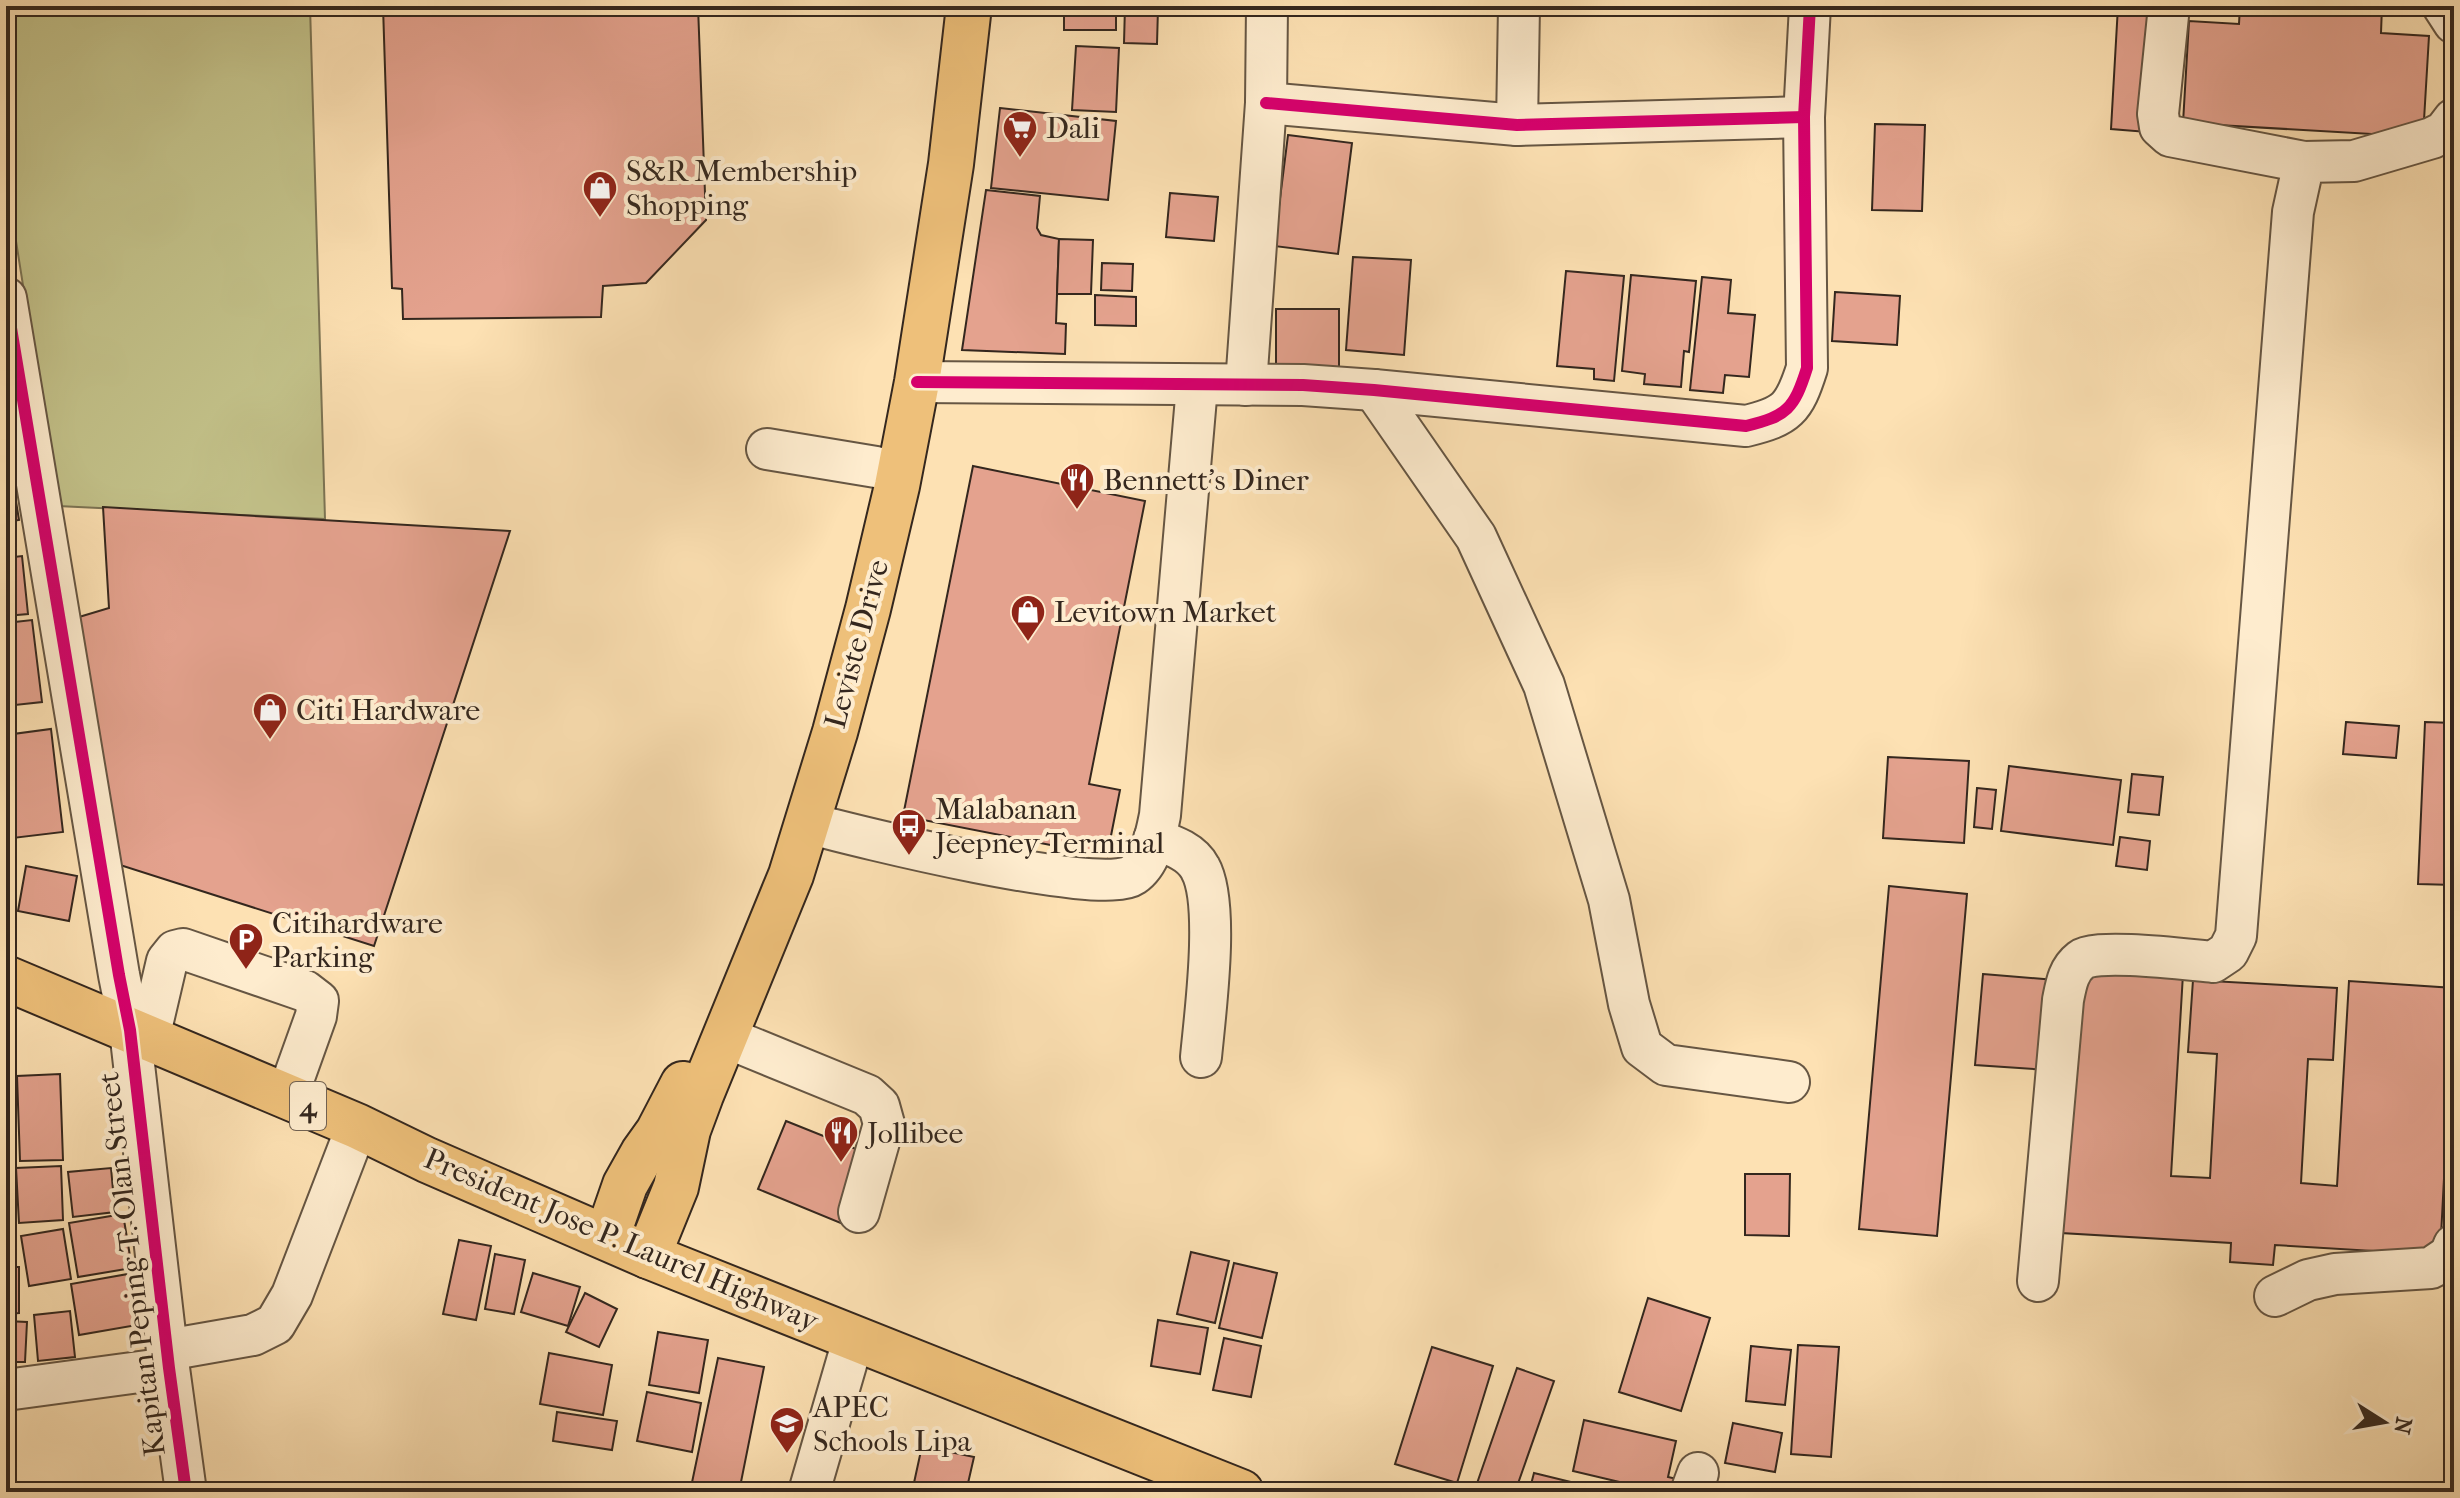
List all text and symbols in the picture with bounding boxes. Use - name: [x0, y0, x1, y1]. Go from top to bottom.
- supermarket icon: Dali: [1001, 109, 1039, 159]
- place label: Dali: [1046, 111, 1100, 146]
- place label: S&R Membership Shopping: [626, 154, 857, 223]
- shop icon: S&R Membership Shopping: [581, 169, 619, 219]
- restaurant icon: Bennett's Diner: [1058, 461, 1096, 511]
- place label: Bennett's Diner: [1103, 463, 1309, 498]
- street label: Leviste Drive: [818, 556, 896, 732]
- shop icon: Levitown Market: [1009, 593, 1047, 643]
- place label: Levitown Market: [1054, 595, 1277, 630]
- shop icon: Citi Hardware: [251, 691, 289, 741]
- place label: Citi Hardware: [296, 693, 480, 728]
- place label: Malabanan Jeepney Terminal: [933, 792, 1164, 861]
- bus stop icon: Malabanan Jeepney Terminal: [890, 807, 928, 857]
- place label: Citihardware Parking: [272, 906, 443, 975]
- parking icon: Citihardware Parking: [227, 921, 265, 971]
- street label: Kapitan Peping T. Olan Street: [91, 1070, 173, 1458]
- road number: 4: [290, 1082, 326, 1130]
- restaurant icon: Jollibee: [822, 1114, 860, 1164]
- place label: Jollibee: [865, 1116, 963, 1151]
- street label: President Jose P. Laurel Highway: [419, 1141, 824, 1339]
- north arrow: [2344, 1382, 2424, 1462]
- place label: APEC Schools Lipa: [812, 1390, 972, 1459]
- school or university icon: APEC Schools Lipa: [768, 1405, 806, 1455]
- text: N: [2388, 1415, 2417, 1437]

